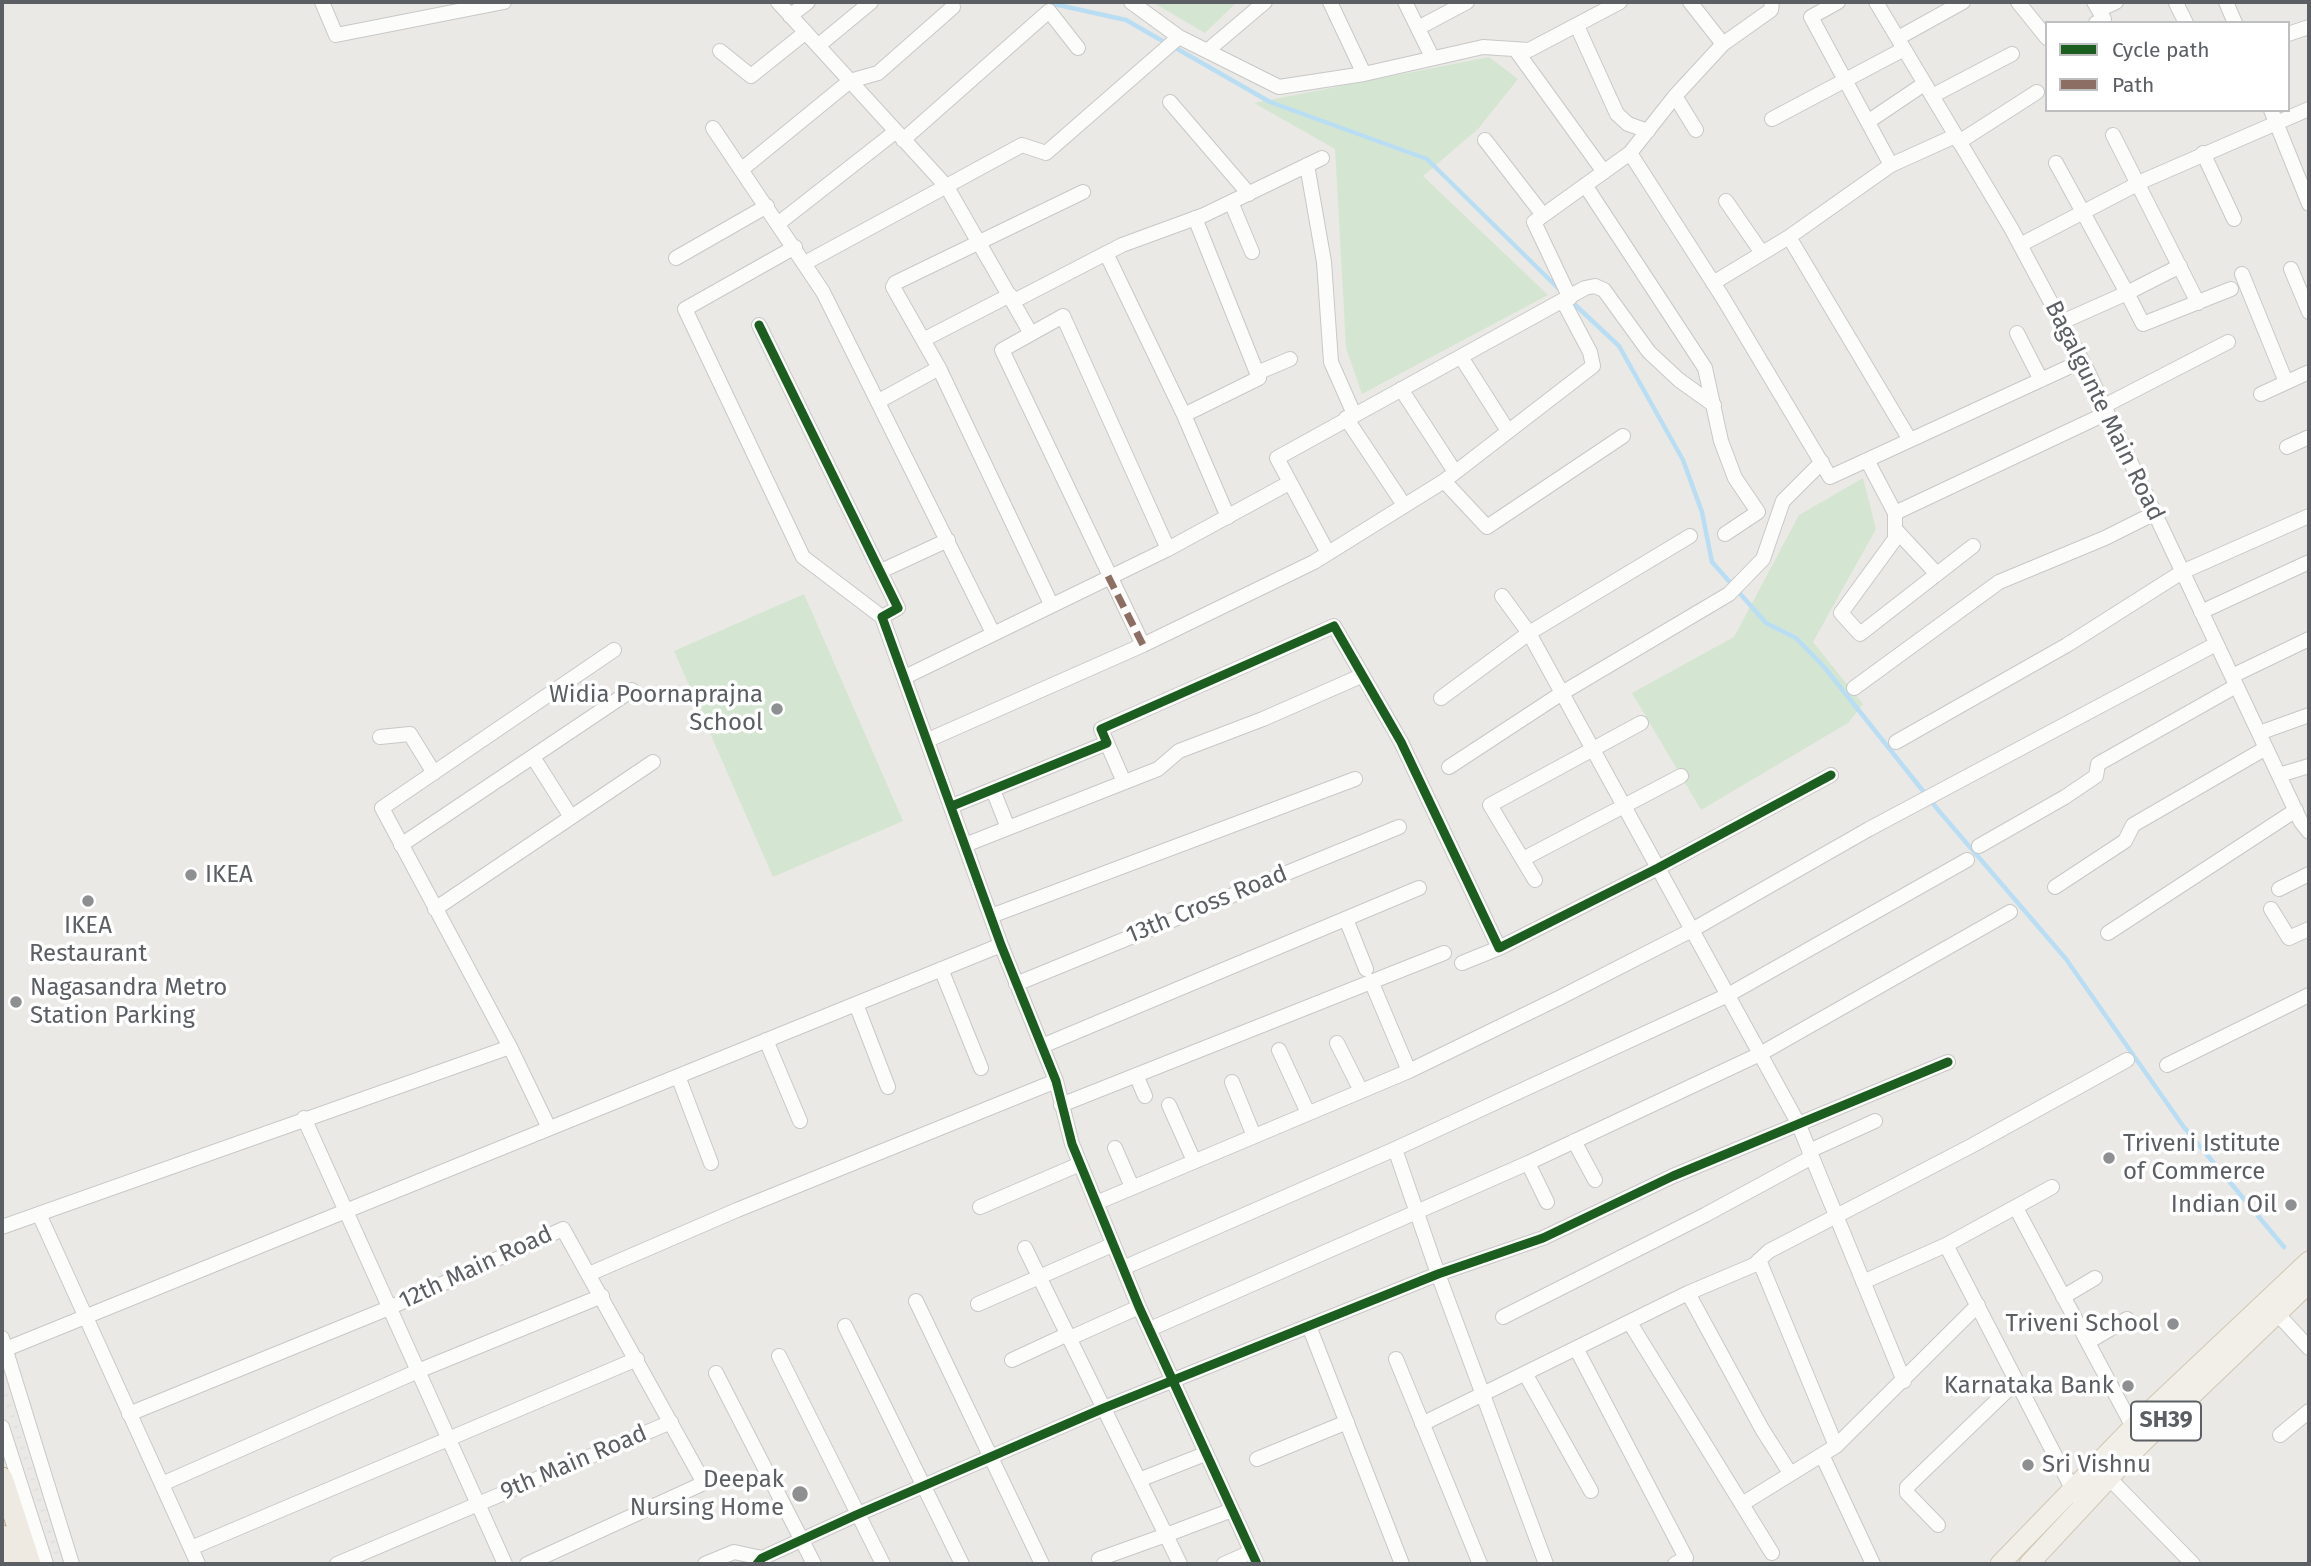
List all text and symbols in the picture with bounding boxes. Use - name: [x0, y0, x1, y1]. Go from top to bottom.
- legend: [2045, 21, 2290, 112]
- text: Cycle path: [2112, 37, 2210, 63]
- text: Path: [2112, 72, 2154, 98]
- street label: Bagalgunte Main Road: [2038, 296, 2170, 526]
- place label: Widia Poornaprajna School: [549, 681, 763, 737]
- marker: Widia Poornaprajna School: [769, 701, 785, 717]
- street label: 13th Cross Road: [1122, 860, 1292, 950]
- place label: IKEA: [205, 861, 253, 889]
- marker: IKEA: [183, 867, 199, 883]
- marker: IKEA Restaurant: [80, 893, 96, 909]
- place label: IKEA Restaurant: [29, 912, 147, 968]
- place label: Nagasandra Metro Station Parking: [30, 974, 227, 1030]
- marker: Nagasandra Metro Station Parking: [8, 994, 24, 1010]
- place label: Triveni Istitute of Commerce: [2123, 1130, 2280, 1186]
- marker: Triveni Istitute of Commerce: [2101, 1150, 2117, 1166]
- place label: Indian Oil: [2171, 1191, 2277, 1219]
- marker: Indian Oil: [2283, 1197, 2299, 1213]
- street label: 12th Main Road: [395, 1220, 557, 1316]
- place label: Triveni School: [2006, 1310, 2159, 1338]
- marker: Triveni School: [2165, 1316, 2181, 1332]
- place label: Karnataka Bank: [1944, 1372, 2114, 1400]
- marker: Karnataka Bank: [2120, 1378, 2136, 1394]
- road number: SH39: [2131, 1402, 2201, 1440]
- street label: 9th Main Road: [497, 1419, 651, 1507]
- place label: Sri Vishnu: [2042, 1451, 2151, 1479]
- marker: Sri Vishnu: [2020, 1457, 2036, 1473]
- place label: Deepak Nursing Home: [630, 1466, 784, 1522]
- marker: Deepak Nursing Home: [790, 1484, 810, 1504]

